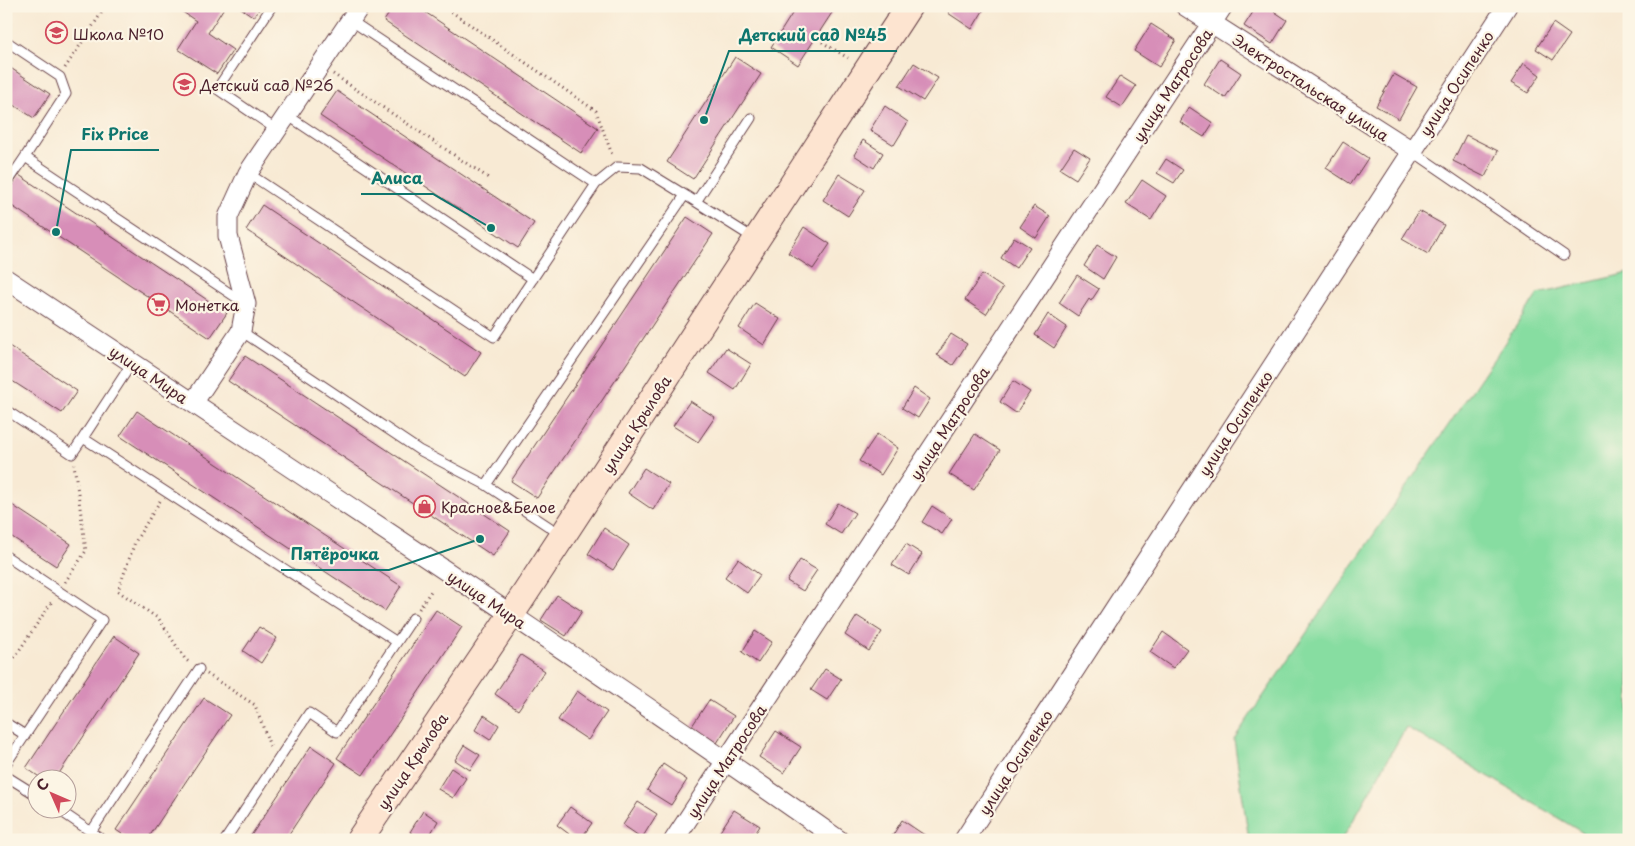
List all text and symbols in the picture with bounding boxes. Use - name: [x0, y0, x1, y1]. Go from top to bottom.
- callout: Детский сад №45: [729, 20, 897, 51]
- school or university icon: Школа №10: [45, 21, 69, 45]
- place label: Школа №10: [73, 22, 164, 45]
- text: Детский сад №45: [738, 22, 887, 46]
- street label: улица Матросова: [1127, 23, 1218, 146]
- street label: улица Осипенко: [1413, 26, 1499, 140]
- street label: Электростальская улица: [1228, 28, 1394, 147]
- school or university icon: Детский сад №26: [172, 72, 196, 96]
- place label: Детский сад №26: [199, 73, 333, 96]
- callout: Fix Price: [71, 119, 159, 150]
- text: Fix Price: [81, 121, 149, 145]
- callout: Алиса: [361, 163, 433, 194]
- text: Алиса: [371, 165, 423, 189]
- supermarket icon: Монетка: [147, 292, 171, 316]
- place label: Монетка: [175, 293, 240, 316]
- street label: улица Мира: [105, 339, 193, 409]
- street label: улица Матросова: [904, 361, 995, 484]
- street label: улица Осипенко: [1192, 366, 1278, 480]
- street label: улица Крылова: [596, 370, 677, 478]
- shop icon: Красное&Белое: [413, 494, 437, 518]
- place label: Красное&Белое: [441, 495, 556, 518]
- callout: Пятёрочка: [281, 539, 389, 570]
- text: Пятёрочка: [291, 541, 379, 565]
- street label: улица Мира: [443, 564, 531, 634]
- street label: улица Матросова: [681, 699, 772, 822]
- street label: улица Осипенко: [972, 705, 1058, 819]
- street label: улица Крылова: [371, 707, 453, 814]
- north arrow: [28, 768, 78, 818]
- text: С: [31, 773, 54, 796]

